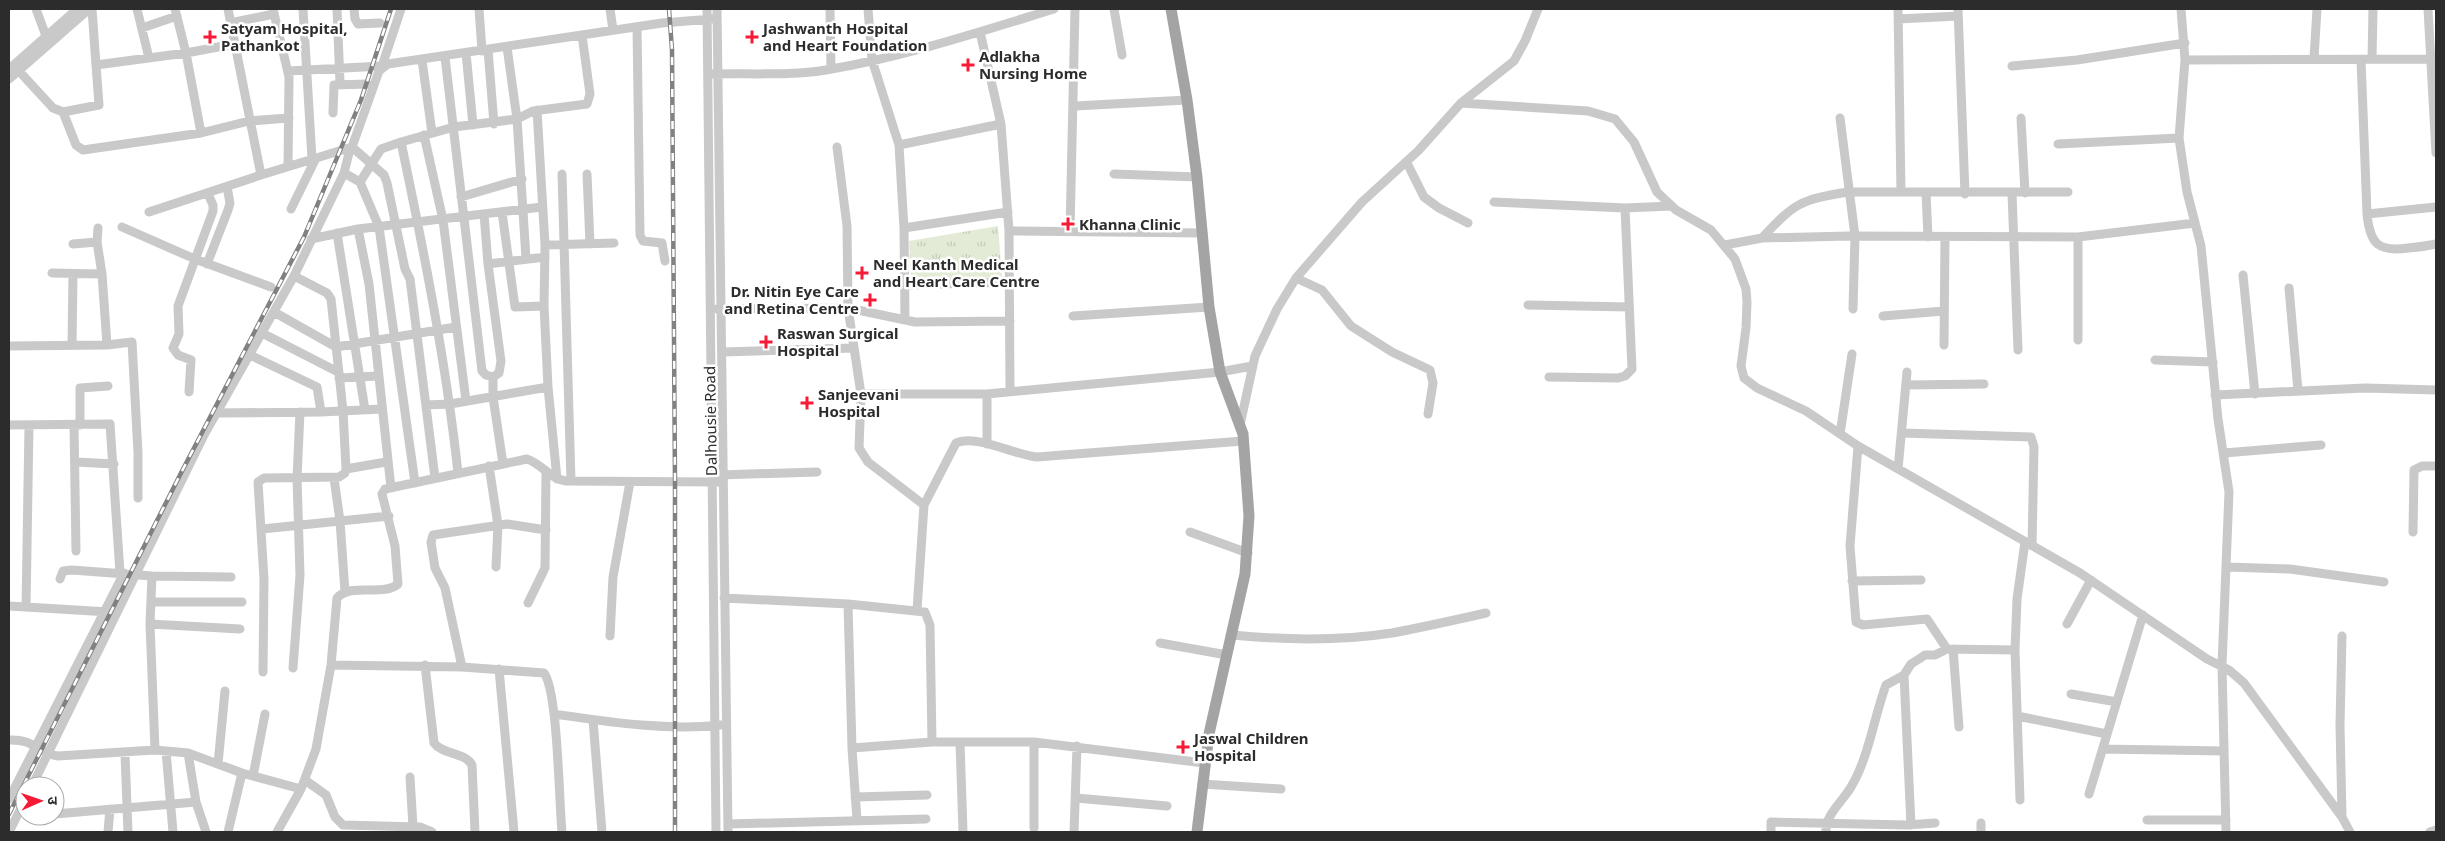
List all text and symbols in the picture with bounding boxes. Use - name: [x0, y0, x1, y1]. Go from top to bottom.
- place label: Satyam Hospital, Pathankot: [221, 18, 347, 55]
- place label: Jashwanth Hospital and Heart Foundation: [761, 18, 927, 55]
- marker: Satyam Hospital, Pathankot: [203, 30, 217, 44]
- marker: Jashwanth Hospital and Heart Foundation: [745, 30, 759, 44]
- place label: Adlakha Nursing Home: [979, 46, 1087, 83]
- marker: Adlakha Nursing Home: [961, 58, 975, 72]
- place label: Khanna Clinic: [1079, 214, 1181, 234]
- marker: Khanna Clinic: [1061, 217, 1075, 231]
- place label: Neel Kanth Medical and Heart Care Centre: [873, 254, 1040, 291]
- marker: Neel Kanth Medical and Heart Care Centre: [855, 266, 869, 280]
- place label: Dr. Nitin Eye Care and Retina Centre: [724, 281, 859, 318]
- marker: Dr. Nitin Eye Care and Retina Centre: [863, 293, 877, 307]
- place label: Raswan Surgical Hospital: [777, 323, 899, 360]
- marker: Raswan Surgical Hospital: [759, 335, 773, 349]
- street label: Dalhousie Road: [699, 366, 721, 476]
- place label: Sanjeevani Hospital: [818, 384, 899, 421]
- marker: Sanjeevani Hospital: [800, 396, 814, 410]
- place label: Jaswal Children Hospital: [1192, 728, 1309, 765]
- marker: Jaswal Children Hospital: [1176, 740, 1190, 754]
- north arrow: [15, 776, 65, 826]
- text: उ: [44, 796, 63, 806]

